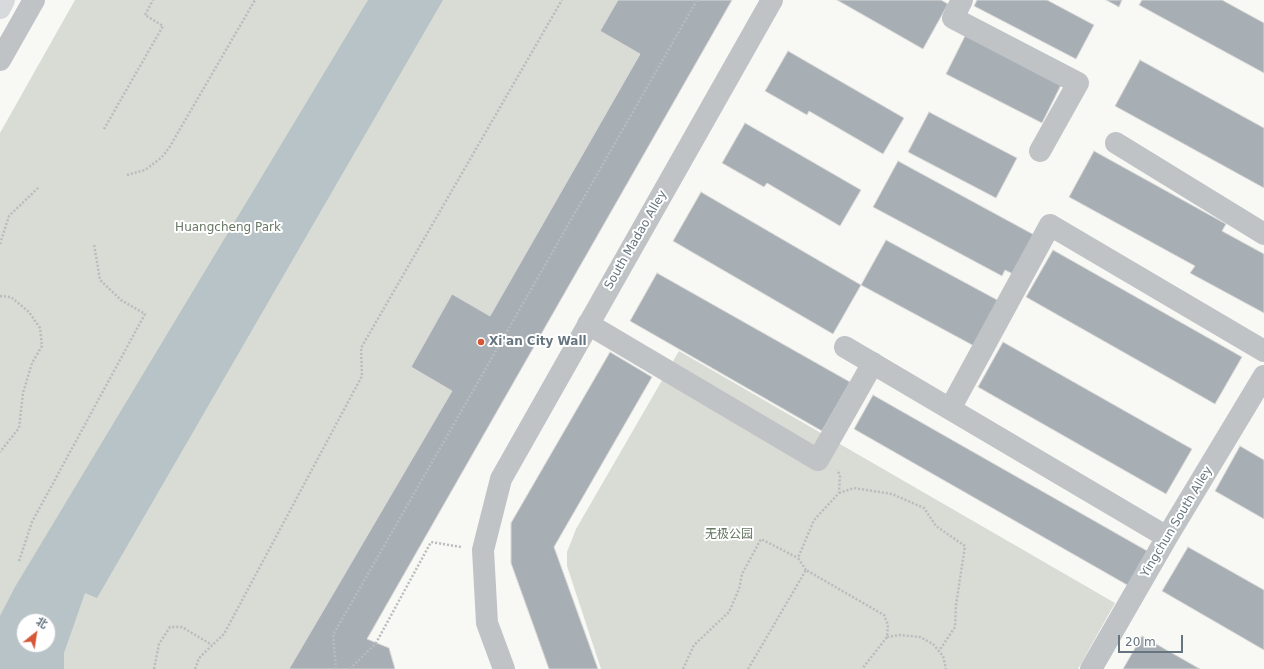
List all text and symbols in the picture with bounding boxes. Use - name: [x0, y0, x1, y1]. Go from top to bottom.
- street label: South Madao Alley: [602, 188, 670, 292]
- park label: Huangcheng Park: [175, 221, 281, 235]
- place label: Xi'an City Wall: [489, 335, 587, 349]
- marker: Xi'an City Wall: [476, 337, 486, 347]
- street label: Yingchun South Alley: [1138, 464, 1216, 580]
- park label: 无极公园: [705, 528, 753, 542]
- north arrow: [16, 613, 56, 653]
- text: 北: [34, 615, 50, 631]
- scale bar: [1120, 627, 1185, 653]
- text: 20 m: [1125, 635, 1156, 649]

